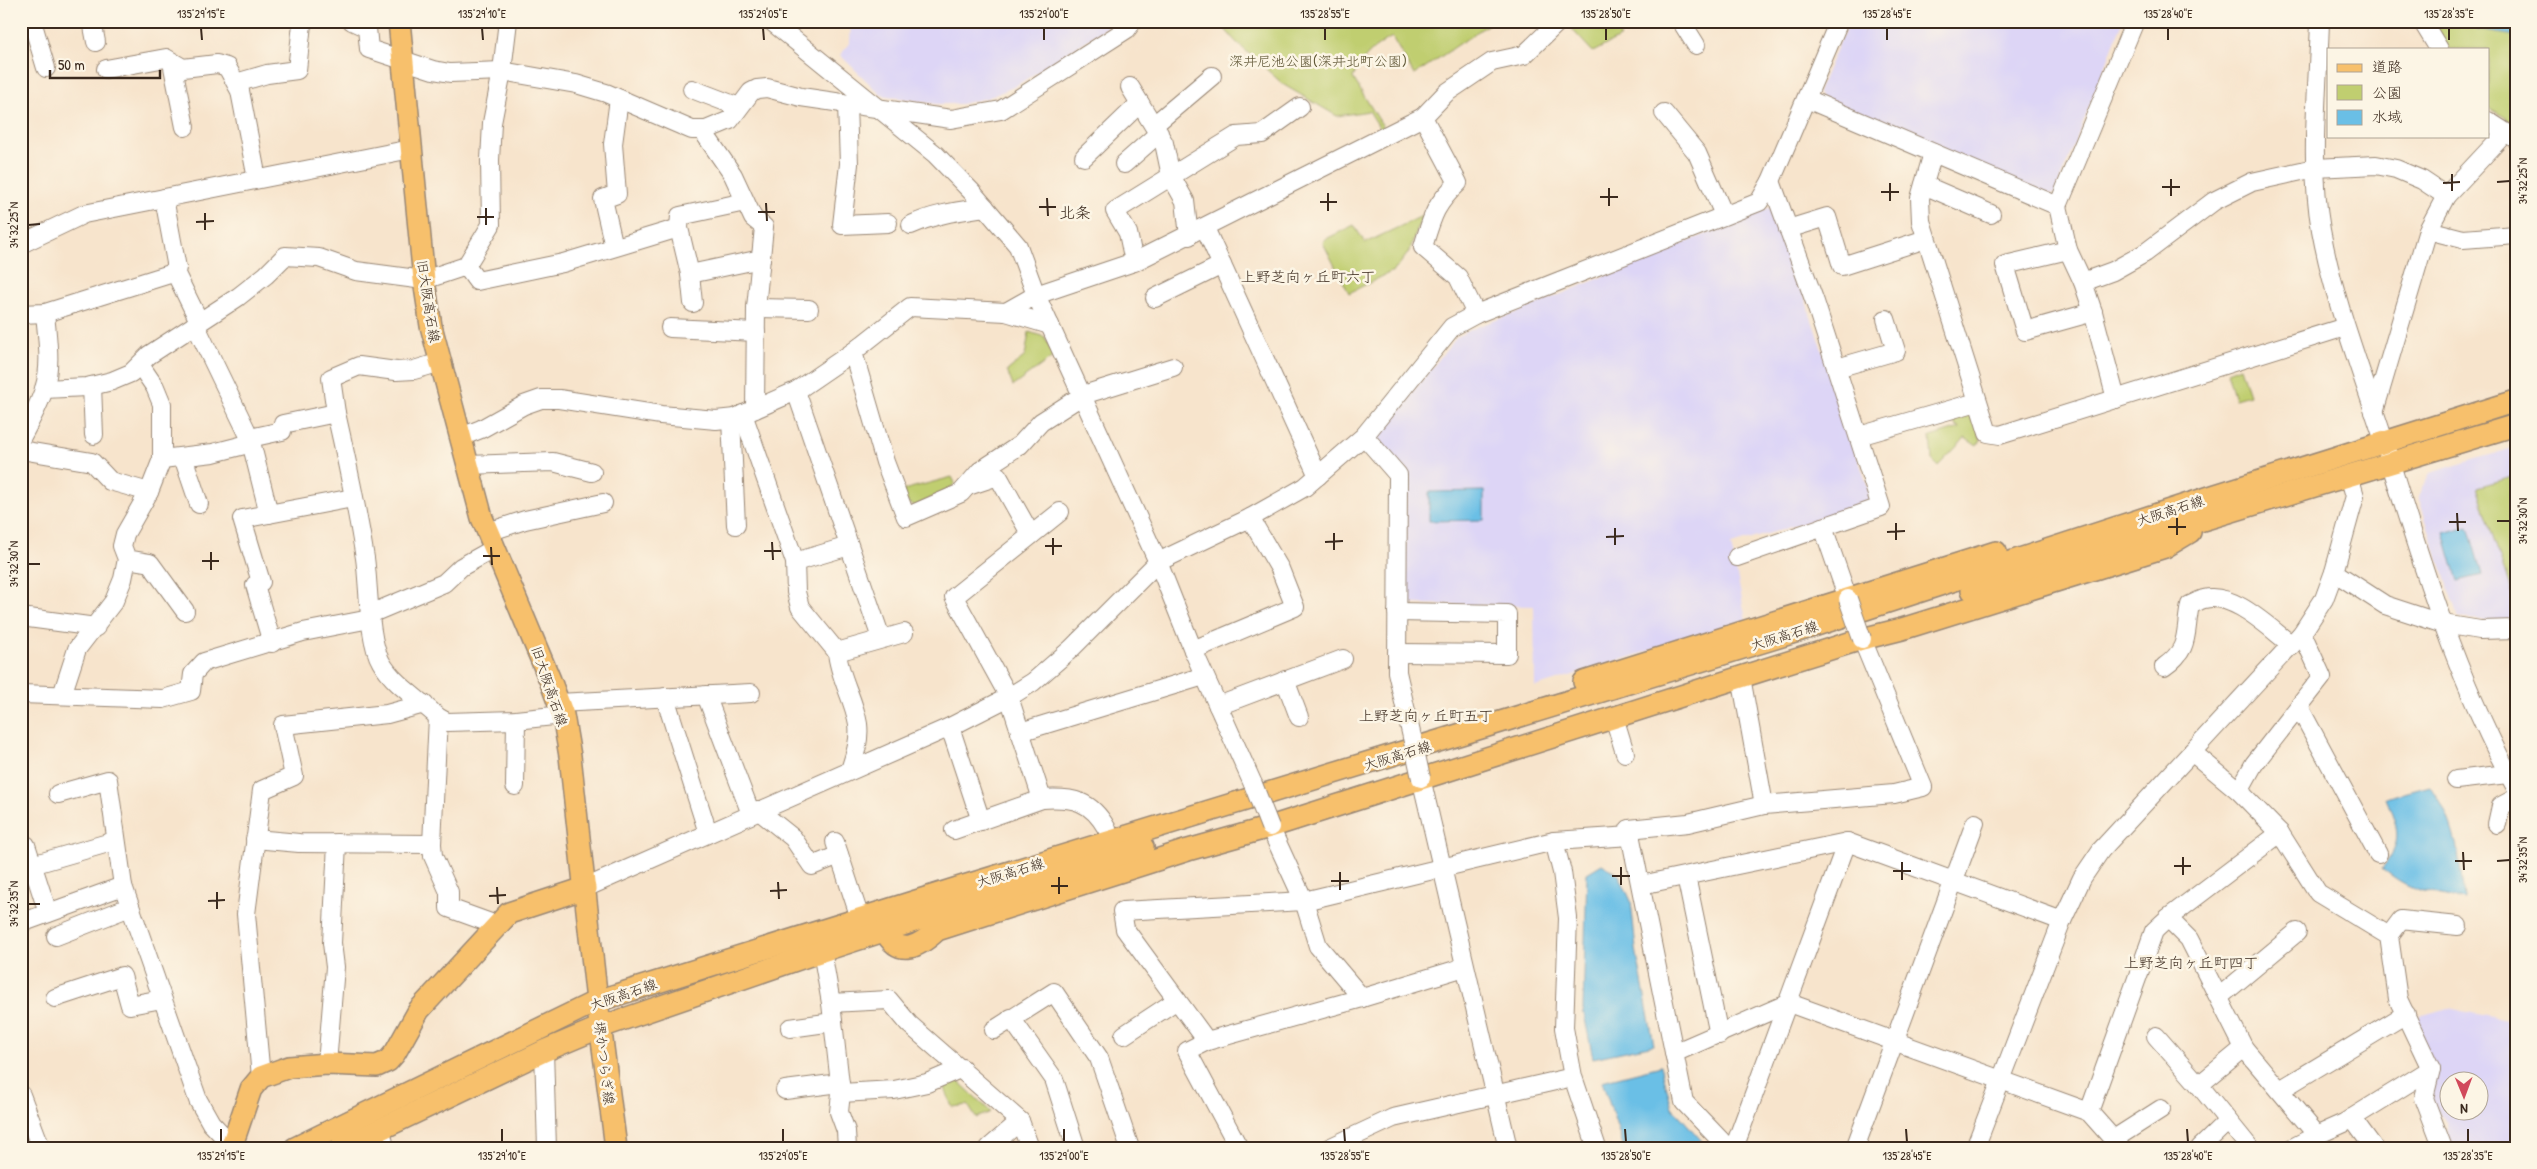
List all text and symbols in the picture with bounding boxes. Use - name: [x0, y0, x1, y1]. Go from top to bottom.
- text: 135°29'15"E: [177, 5, 226, 22]
- text: 135°29'10"E: [458, 5, 507, 22]
- text: 135°29'05"E: [739, 5, 788, 22]
- text: 135°29'00"E: [1019, 5, 1069, 22]
- text: 135°28'55"E: [1300, 5, 1350, 22]
- text: 135°28'50"E: [1581, 5, 1632, 22]
- text: 135°28'45"E: [1863, 5, 1912, 22]
- text: 135°28'40"E: [2143, 5, 2193, 22]
- text: 135°28'35"E: [2424, 5, 2475, 22]
- scale bar: [50, 48, 160, 80]
- legend: [2327, 48, 2490, 138]
- park label: 深井尼池公園(深井北町公園): [1229, 51, 1407, 70]
- text: 50 m: [58, 54, 85, 75]
- text: 道路: [2372, 56, 2402, 77]
- text: 公園: [2372, 82, 2402, 103]
- text: 水域: [2372, 106, 2402, 127]
- text: 34°32'25"N: [2514, 158, 2531, 204]
- district label: 北条: [1059, 201, 1091, 223]
- text: 34°32'25"N: [5, 202, 22, 248]
- street label: 旧大阪高石線: [413, 258, 445, 344]
- district label: 上野芝向ヶ丘町六丁: [1240, 266, 1376, 287]
- street label: 大阪高石線: [2134, 490, 2206, 530]
- text: 34°32'30"N: [2514, 498, 2531, 544]
- text: 34°32'30"N: [5, 541, 22, 587]
- street label: 大阪高石線: [1748, 616, 1820, 654]
- street label: 旧大阪高石線: [527, 643, 573, 729]
- district label: 上野芝向ヶ丘町五丁: [1358, 705, 1494, 726]
- street label: 大阪高石線: [1361, 736, 1433, 774]
- text: 34°32'35"N: [2514, 837, 2531, 883]
- street label: 大阪高石線: [974, 853, 1046, 891]
- text: 34°32'35"N: [5, 881, 22, 927]
- district label: 上野芝向ヶ丘町四丁: [2123, 952, 2259, 973]
- street label: 大阪高石線: [587, 974, 659, 1014]
- street label: 堺かつらぎ線: [590, 1020, 620, 1106]
- north arrow: [2440, 1072, 2490, 1122]
- text: N: [2460, 1100, 2468, 1119]
- text: 135°29'15"E: [197, 1147, 246, 1164]
- text: 135°29'10"E: [478, 1147, 527, 1164]
- text: 135°29'05"E: [759, 1147, 808, 1164]
- text: 135°29'00"E: [1039, 1147, 1089, 1164]
- text: 135°28'55"E: [1320, 1147, 1370, 1164]
- text: 135°28'50"E: [1601, 1147, 1652, 1164]
- text: 135°28'45"E: [1883, 1147, 1932, 1164]
- text: 135°28'40"E: [2163, 1147, 2213, 1164]
- text: 135°28'35"E: [2443, 1147, 2494, 1164]

